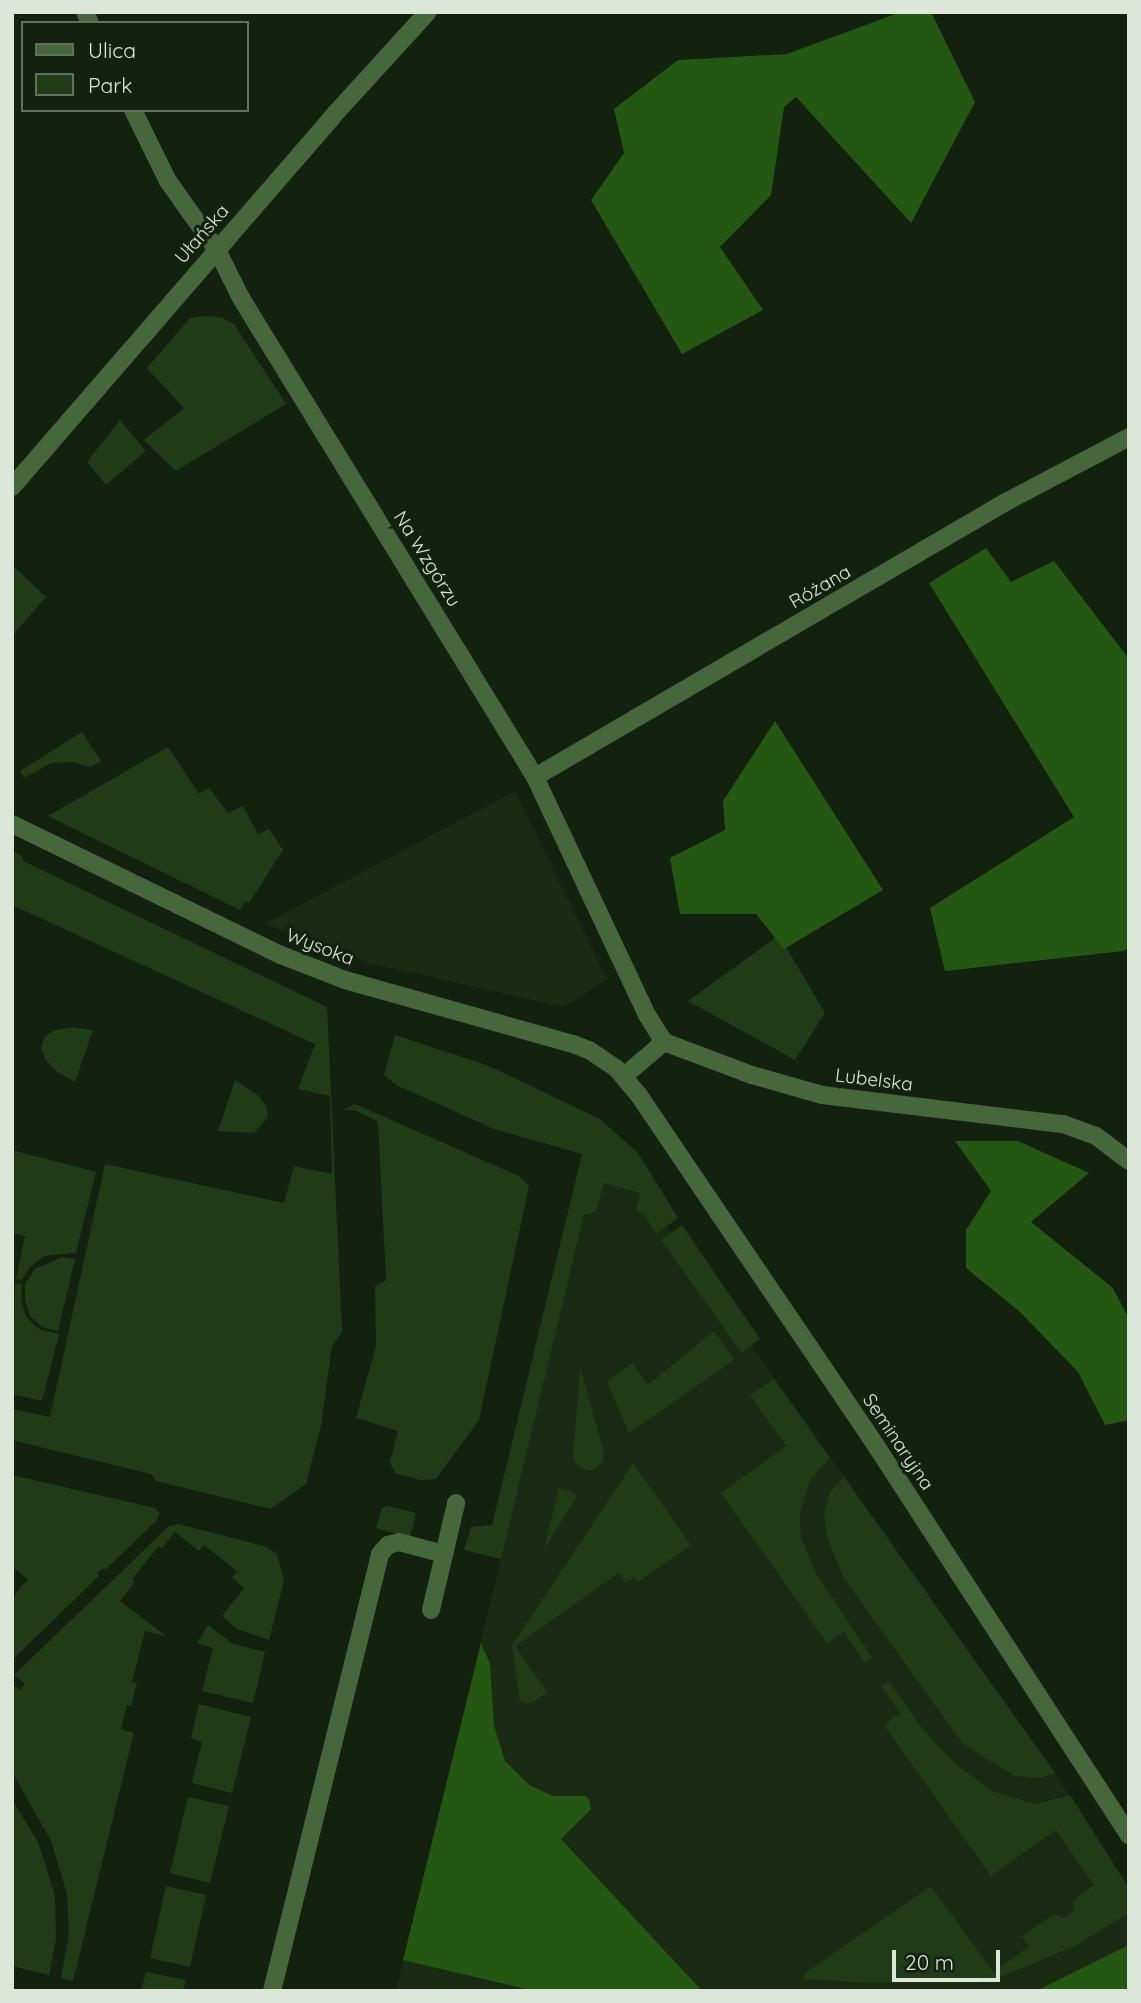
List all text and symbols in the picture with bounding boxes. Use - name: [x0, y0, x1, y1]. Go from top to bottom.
- legend: [21, 21, 248, 112]
- text: Ulica: [88, 37, 136, 63]
- text: Park: [88, 72, 132, 98]
- street label: Ułańska: [170, 200, 234, 268]
- street label: Na Wzgórzu: [389, 507, 465, 611]
- street label: Różana: [785, 560, 855, 614]
- street label: Wysoka: [283, 924, 357, 970]
- street label: Lubelska: [834, 1064, 914, 1096]
- street label: Seminaryjna: [858, 1390, 938, 1494]
- scale bar: [896, 1937, 1004, 1981]
- text: 20 m: [905, 1949, 954, 1975]

